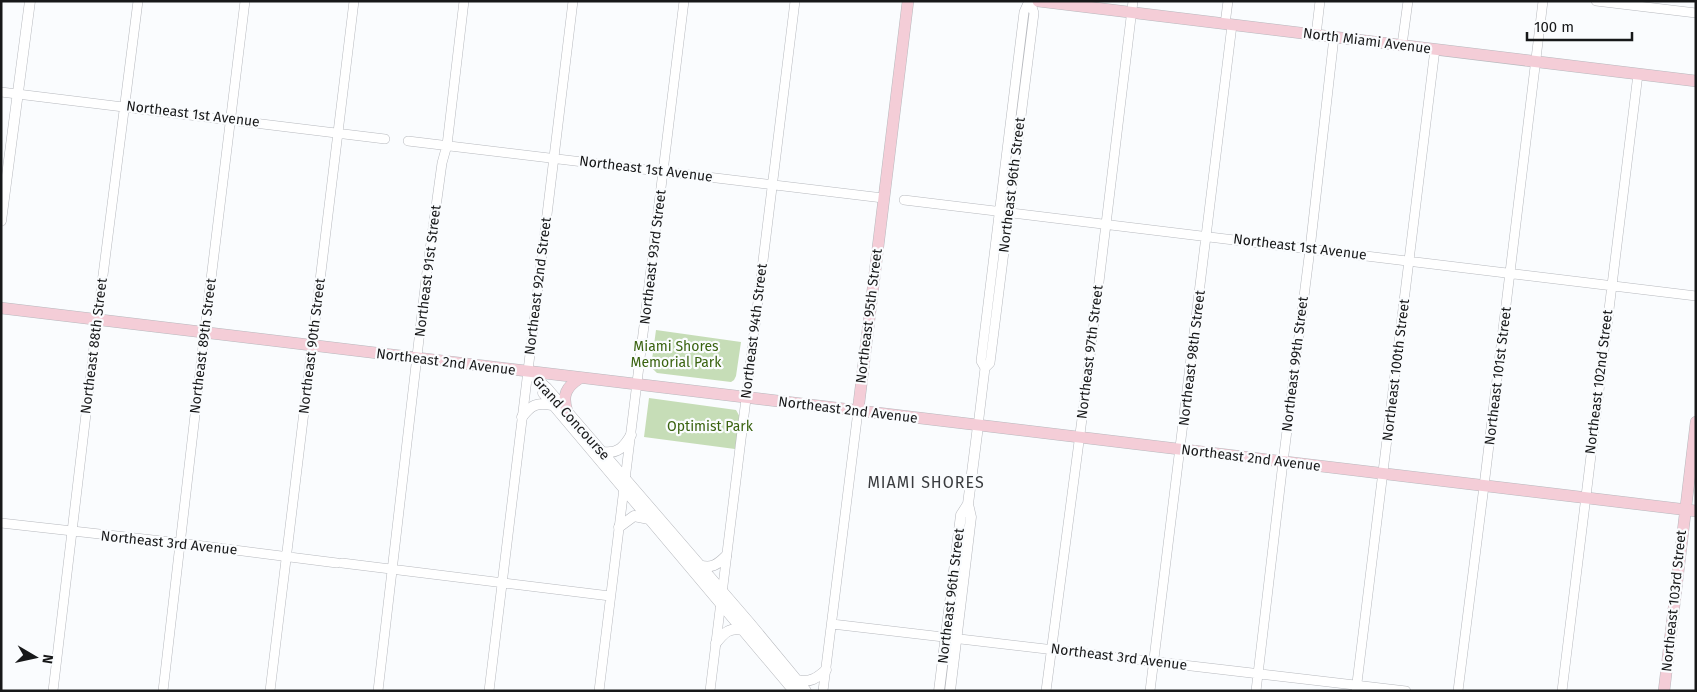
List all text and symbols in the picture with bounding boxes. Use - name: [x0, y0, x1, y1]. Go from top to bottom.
- scale bar: [1527, 10, 1632, 42]
- text: 100 m: [1534, 18, 1574, 36]
- street label: North Miami Avenue: [1302, 25, 1432, 57]
- street label: Northeast 1st Avenue: [125, 97, 261, 131]
- street label: Northeast 96th Street: [995, 115, 1029, 254]
- street label: Northeast 1st Avenue: [578, 152, 714, 186]
- street label: Northeast 93rd Street: [636, 188, 670, 325]
- street label: Northeast 91st Street: [411, 203, 445, 338]
- street label: Northeast 92nd Street: [521, 215, 555, 356]
- street label: Northeast 1st Avenue: [1232, 230, 1368, 264]
- street label: Northeast 95th Street: [852, 247, 886, 384]
- street label: Northeast 94th Street: [737, 261, 771, 400]
- street label: Northeast 88th Street: [77, 276, 111, 415]
- street label: Northeast 89th Street: [186, 276, 220, 415]
- street label: Northeast 90th Street: [295, 276, 329, 415]
- street label: Northeast 97th Street: [1073, 283, 1107, 420]
- street label: Northeast 98th Street: [1175, 288, 1209, 427]
- street label: Northeast 99th Street: [1278, 294, 1312, 433]
- street label: Northeast 100th Street: [1379, 297, 1413, 442]
- street label: Northeast 101st Street: [1481, 305, 1515, 446]
- street label: Northeast 102nd Street: [1582, 308, 1616, 455]
- park label: Miami Shores Memorial Park: [631, 338, 722, 371]
- street label: Northeast 2nd Avenue: [375, 345, 517, 379]
- street label: Grand Concourse: [529, 372, 613, 464]
- street label: Northeast 2nd Avenue: [777, 393, 919, 427]
- park label: Optimist Park: [667, 418, 754, 435]
- street label: Northeast 2nd Avenue: [1180, 441, 1322, 475]
- district label: MIAMI SHORES: [867, 473, 985, 492]
- street label: Northeast 96th Street: [934, 526, 968, 665]
- street label: Northeast 3rd Avenue: [100, 527, 238, 559]
- street label: Northeast 103rd Street: [1658, 528, 1690, 673]
- north arrow: [10, 632, 60, 682]
- street label: Northeast 3rd Avenue: [1050, 640, 1188, 674]
- text: N: [38, 653, 56, 665]

